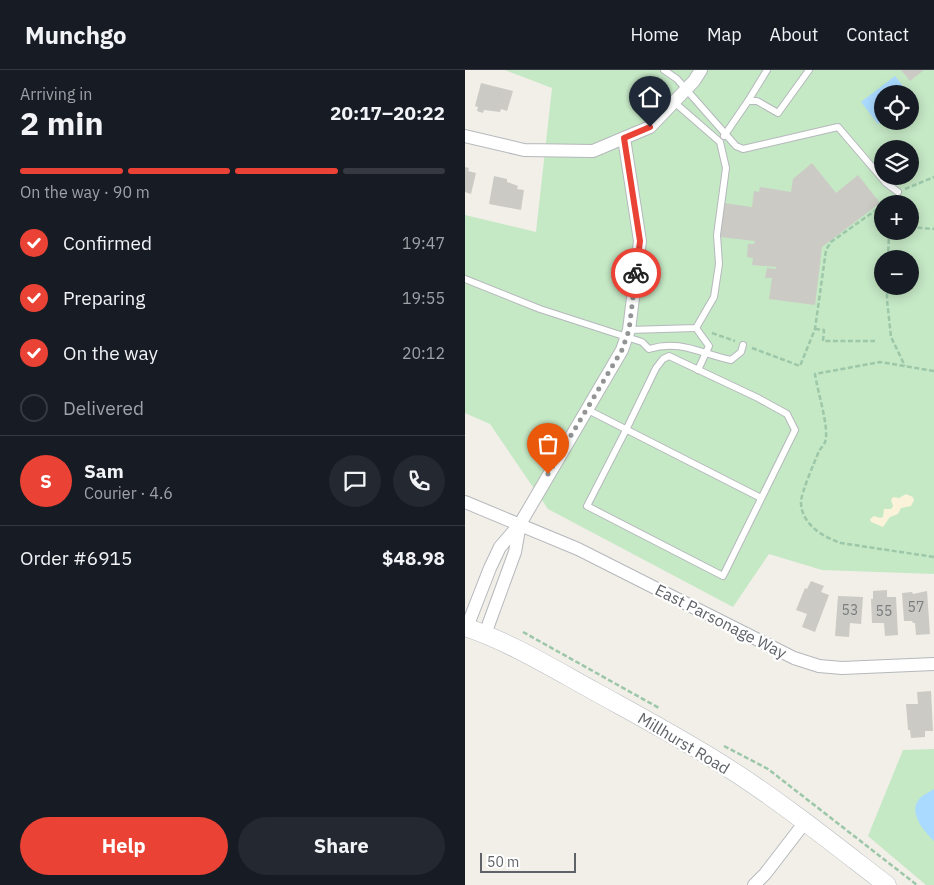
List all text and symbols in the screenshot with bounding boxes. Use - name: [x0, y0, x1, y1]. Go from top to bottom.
- text: Munchgo: [25, 19, 127, 51]
- text: Home: [631, 23, 679, 46]
- text: Map: [707, 23, 742, 46]
- text: About: [770, 23, 818, 46]
- text: Contact: [846, 23, 909, 46]
- pin: [629, 76, 671, 127]
- icon: home: [636, 83, 664, 111]
- text: Arriving in: [20, 84, 92, 104]
- map controls: [874, 85, 919, 295]
- button: locate: [874, 85, 919, 130]
- text: 20:17–20:22: [330, 101, 445, 125]
- text: 2 min: [20, 102, 104, 144]
- button: layers: [874, 140, 919, 185]
- text: On the way · 90 m: [20, 182, 150, 202]
- button: +: [874, 195, 919, 240]
- icon: check: [20, 229, 48, 257]
- text: Confirmed: [63, 231, 152, 255]
- text: 19:47: [402, 233, 445, 253]
- courier: [611, 248, 661, 298]
- button: −: [874, 250, 919, 295]
- icon: bike: [622, 259, 650, 287]
- icon: check: [20, 284, 48, 312]
- text: Preparing: [63, 286, 145, 310]
- text: 19:55: [402, 288, 445, 308]
- icon: check: [20, 339, 48, 367]
- text: On the way: [63, 341, 158, 365]
- text: 20:12: [402, 343, 445, 363]
- text: Delivered: [63, 396, 144, 420]
- pin: [527, 423, 569, 474]
- icon: bag: [534, 430, 562, 458]
- button: chat: [329, 455, 381, 507]
- button: phone: [393, 455, 445, 507]
- text: Sam: [84, 459, 124, 483]
- text: S: [40, 469, 52, 493]
- text: Courier · 4.6: [84, 483, 173, 503]
- text: Order #6915: [20, 546, 132, 570]
- text: $48.98: [382, 546, 445, 570]
- street label: East Parsonage Way: [652, 579, 790, 663]
- house number: 57: [908, 598, 924, 616]
- house number: 53: [842, 601, 858, 619]
- house number: 55: [876, 602, 892, 620]
- street label: Millhurst Road: [634, 708, 734, 778]
- button: Help: [20, 817, 228, 875]
- button: Share: [238, 817, 445, 875]
- scale bar: [480, 850, 576, 873]
- text: 50 m: [487, 853, 519, 871]

